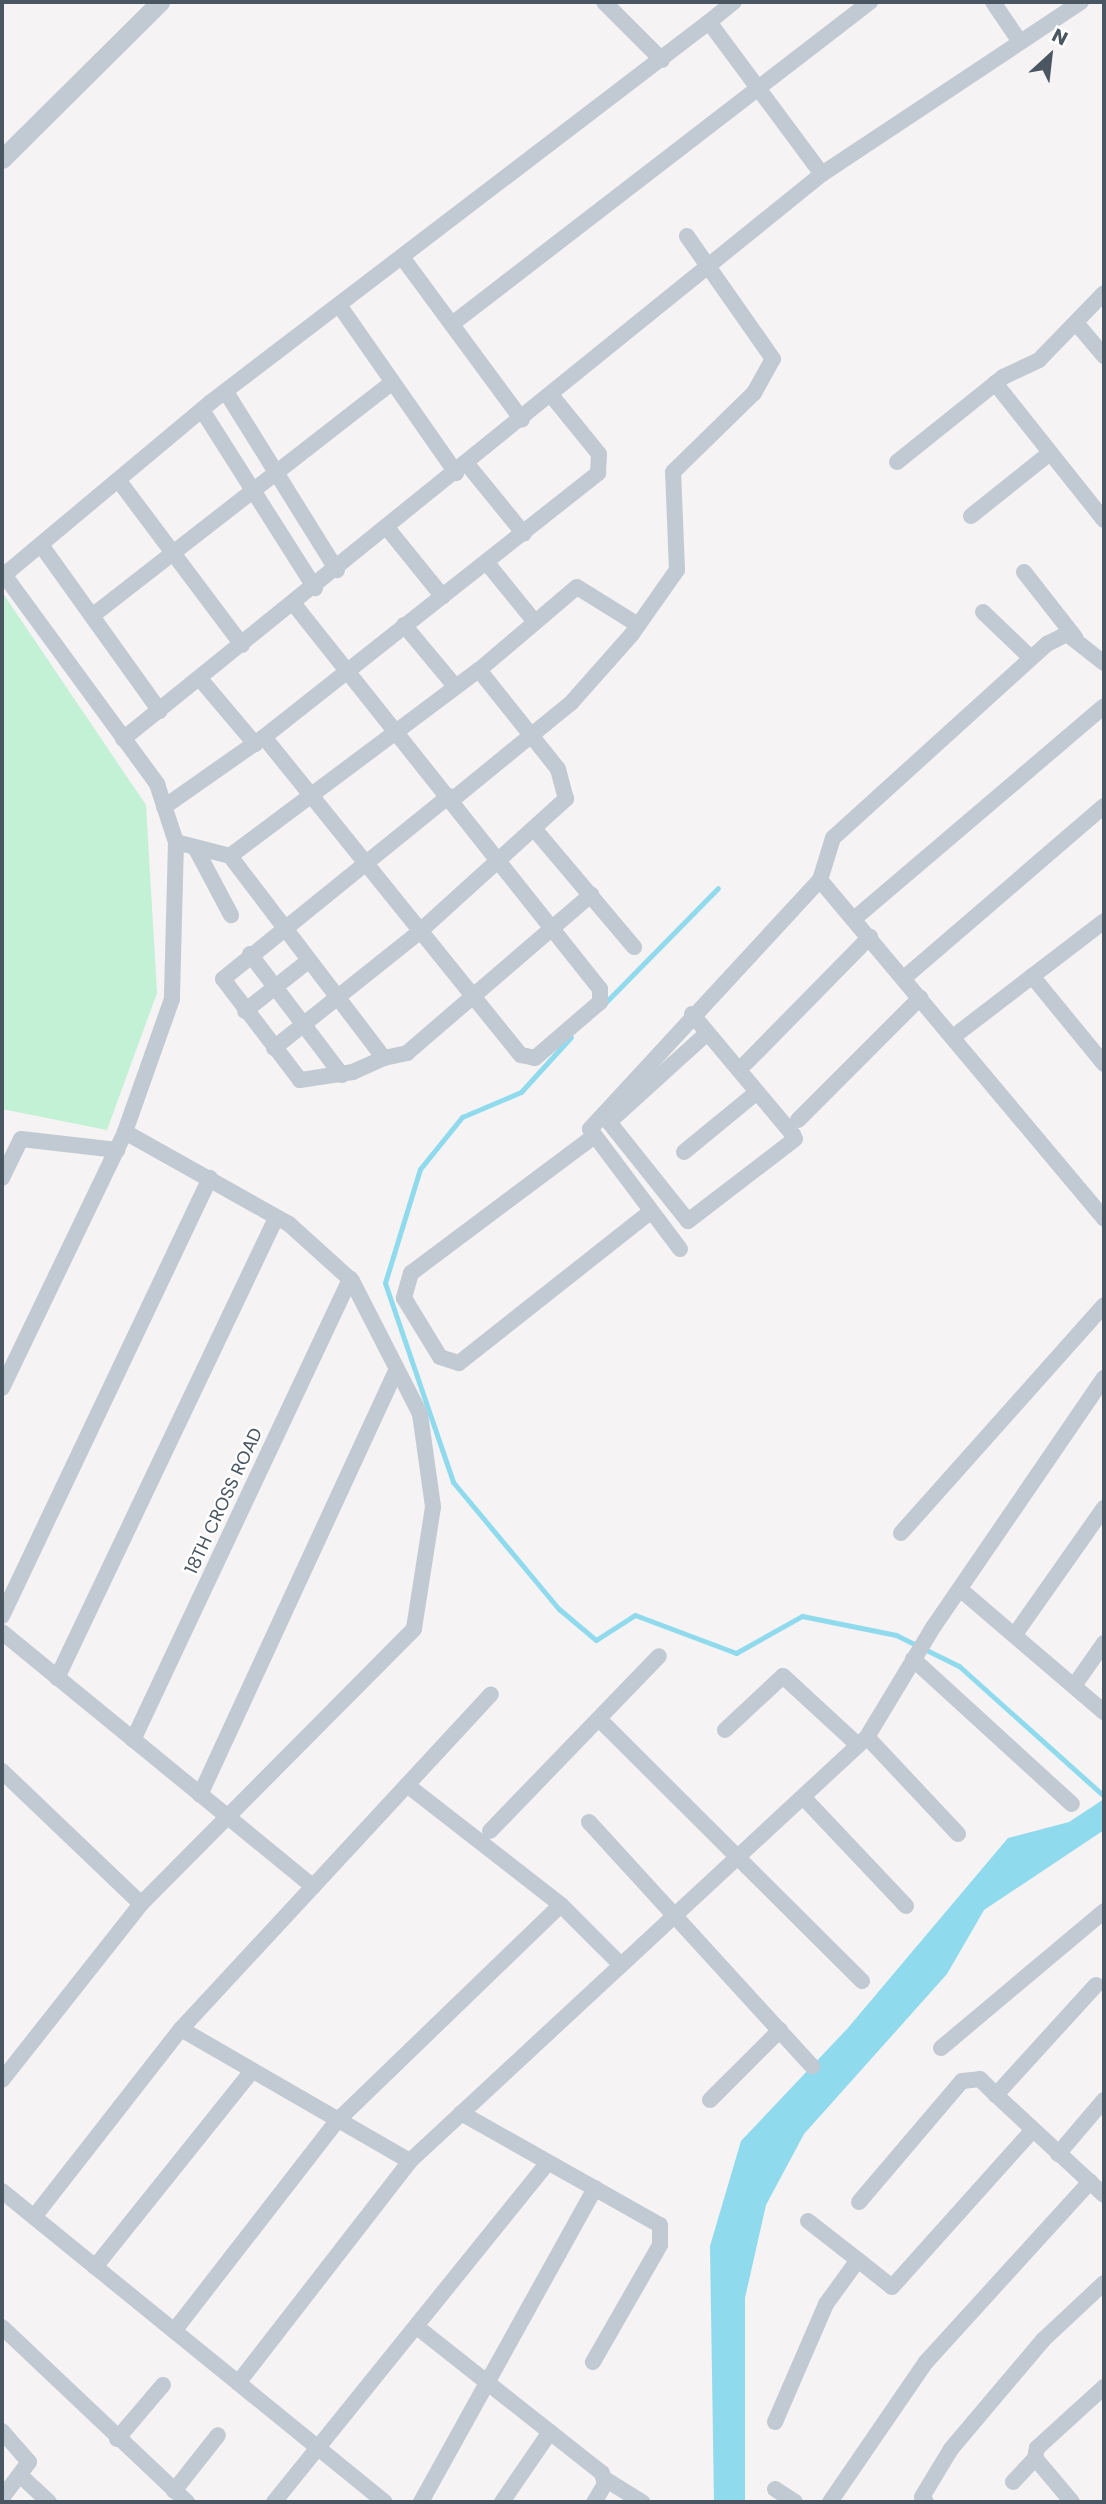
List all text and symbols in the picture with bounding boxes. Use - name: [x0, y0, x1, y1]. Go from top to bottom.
- north arrow: [1015, 21, 1085, 91]
- text: N: [1047, 22, 1072, 52]
- street label: 18TH CROSS ROAD: [181, 1424, 267, 1578]

